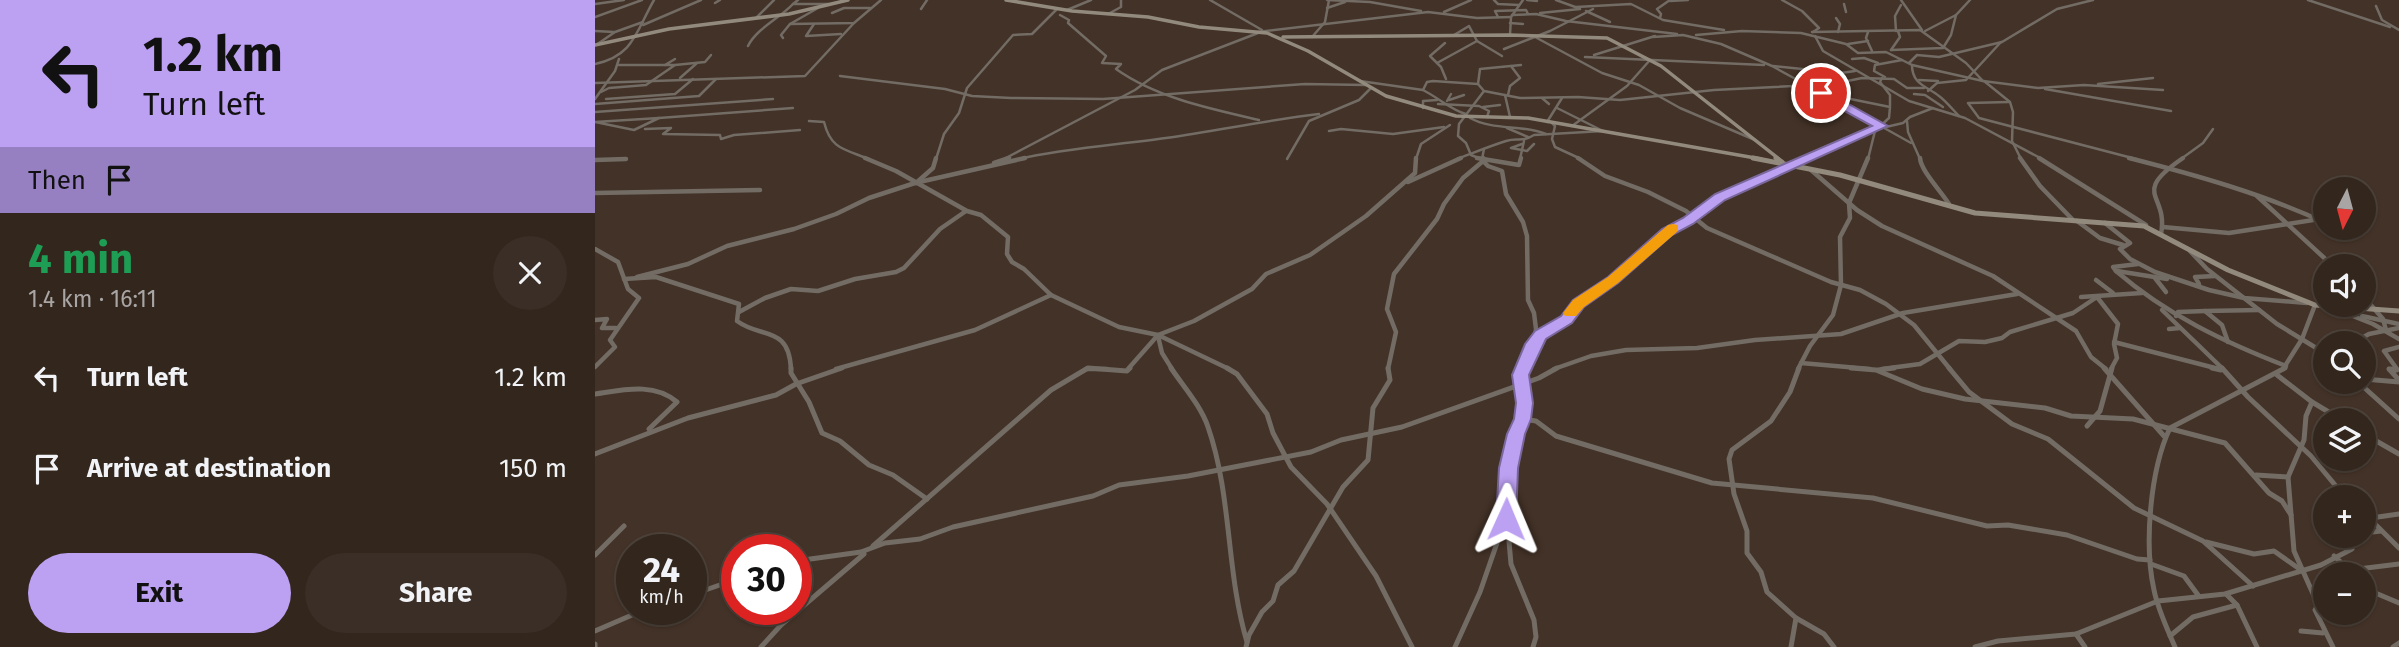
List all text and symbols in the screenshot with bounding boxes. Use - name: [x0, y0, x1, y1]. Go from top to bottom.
- text: 1.2 km: [143, 25, 283, 84]
- icon: left: [28, 28, 119, 119]
- pin: [1791, 63, 1851, 123]
- icon: arrive: [1802, 74, 1840, 112]
- text: Turn left: [143, 85, 265, 123]
- icon: arrive: [100, 161, 138, 199]
- text: Then: [28, 165, 86, 196]
- north arrow: [2313, 177, 2377, 240]
- map controls: [2313, 177, 2376, 625]
- text: 4 min: [28, 234, 133, 284]
- button: close: [493, 236, 567, 310]
- button: sound: [2313, 254, 2376, 317]
- text: 1.4 km · 16:11: [28, 285, 157, 313]
- button: search: [2313, 331, 2376, 394]
- icon: left: [28, 359, 66, 397]
- text: Turn left: [87, 362, 188, 393]
- text: 1.2 km: [494, 362, 567, 393]
- button: layers: [2313, 408, 2376, 471]
- icon: arrive: [28, 450, 66, 488]
- text: Arrive at destination: [87, 453, 331, 484]
- text: 150 m: [499, 453, 567, 484]
- position arrow: [1469, 482, 1543, 556]
- button: +: [2313, 485, 2376, 548]
- speed limit sign: 30: [721, 534, 812, 625]
- text: 24: [643, 549, 680, 591]
- button: Exit: [28, 553, 291, 633]
- button: Share: [305, 553, 567, 633]
- button: −: [2313, 562, 2376, 625]
- text: km/h: [639, 586, 684, 608]

